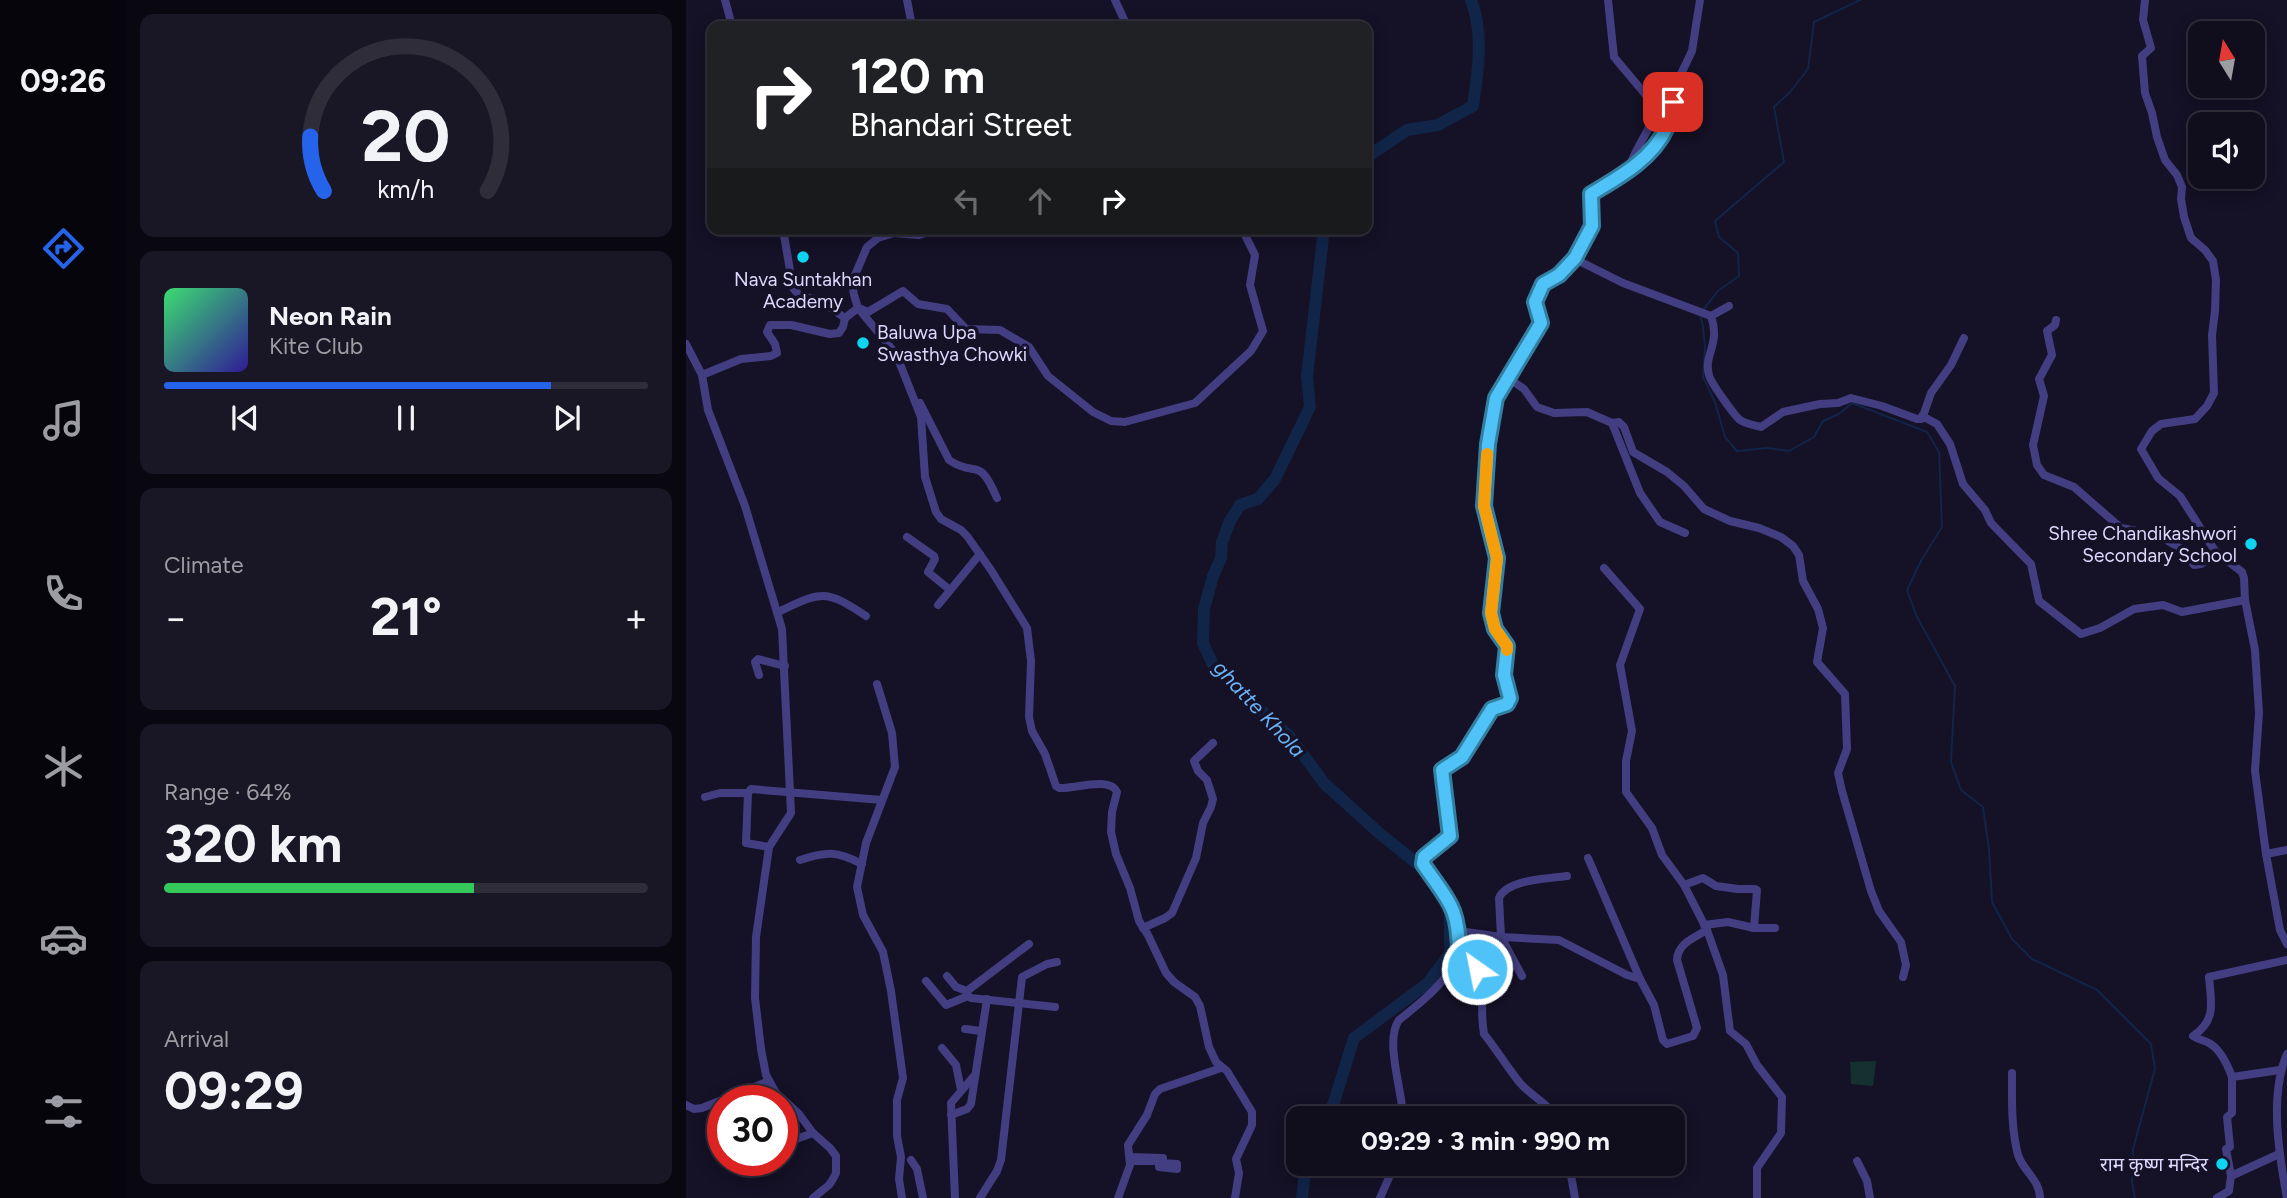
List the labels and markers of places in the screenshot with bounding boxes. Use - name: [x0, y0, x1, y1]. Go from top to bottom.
- pin: [1643, 72, 1703, 132]
- marker: Nava Suntakhan Academy: [795, 249, 811, 265]
- place label: Nava Suntakhan Academy: [734, 268, 872, 313]
- place label: Baluwa Upa Swasthya Chowki: [877, 321, 1027, 366]
- marker: Baluwa Upa Swasthya Chowki: [855, 335, 871, 351]
- place label: Shree Chandikashwori Secondary School: [2048, 522, 2237, 567]
- marker: Shree Chandikashwori Secondary School: [2243, 536, 2259, 552]
- place label: राम कृष्ण मन्दिर: [2100, 1153, 2209, 1177]
- marker: राम कृष्ण मन्दिर: [2214, 1156, 2230, 1172]

